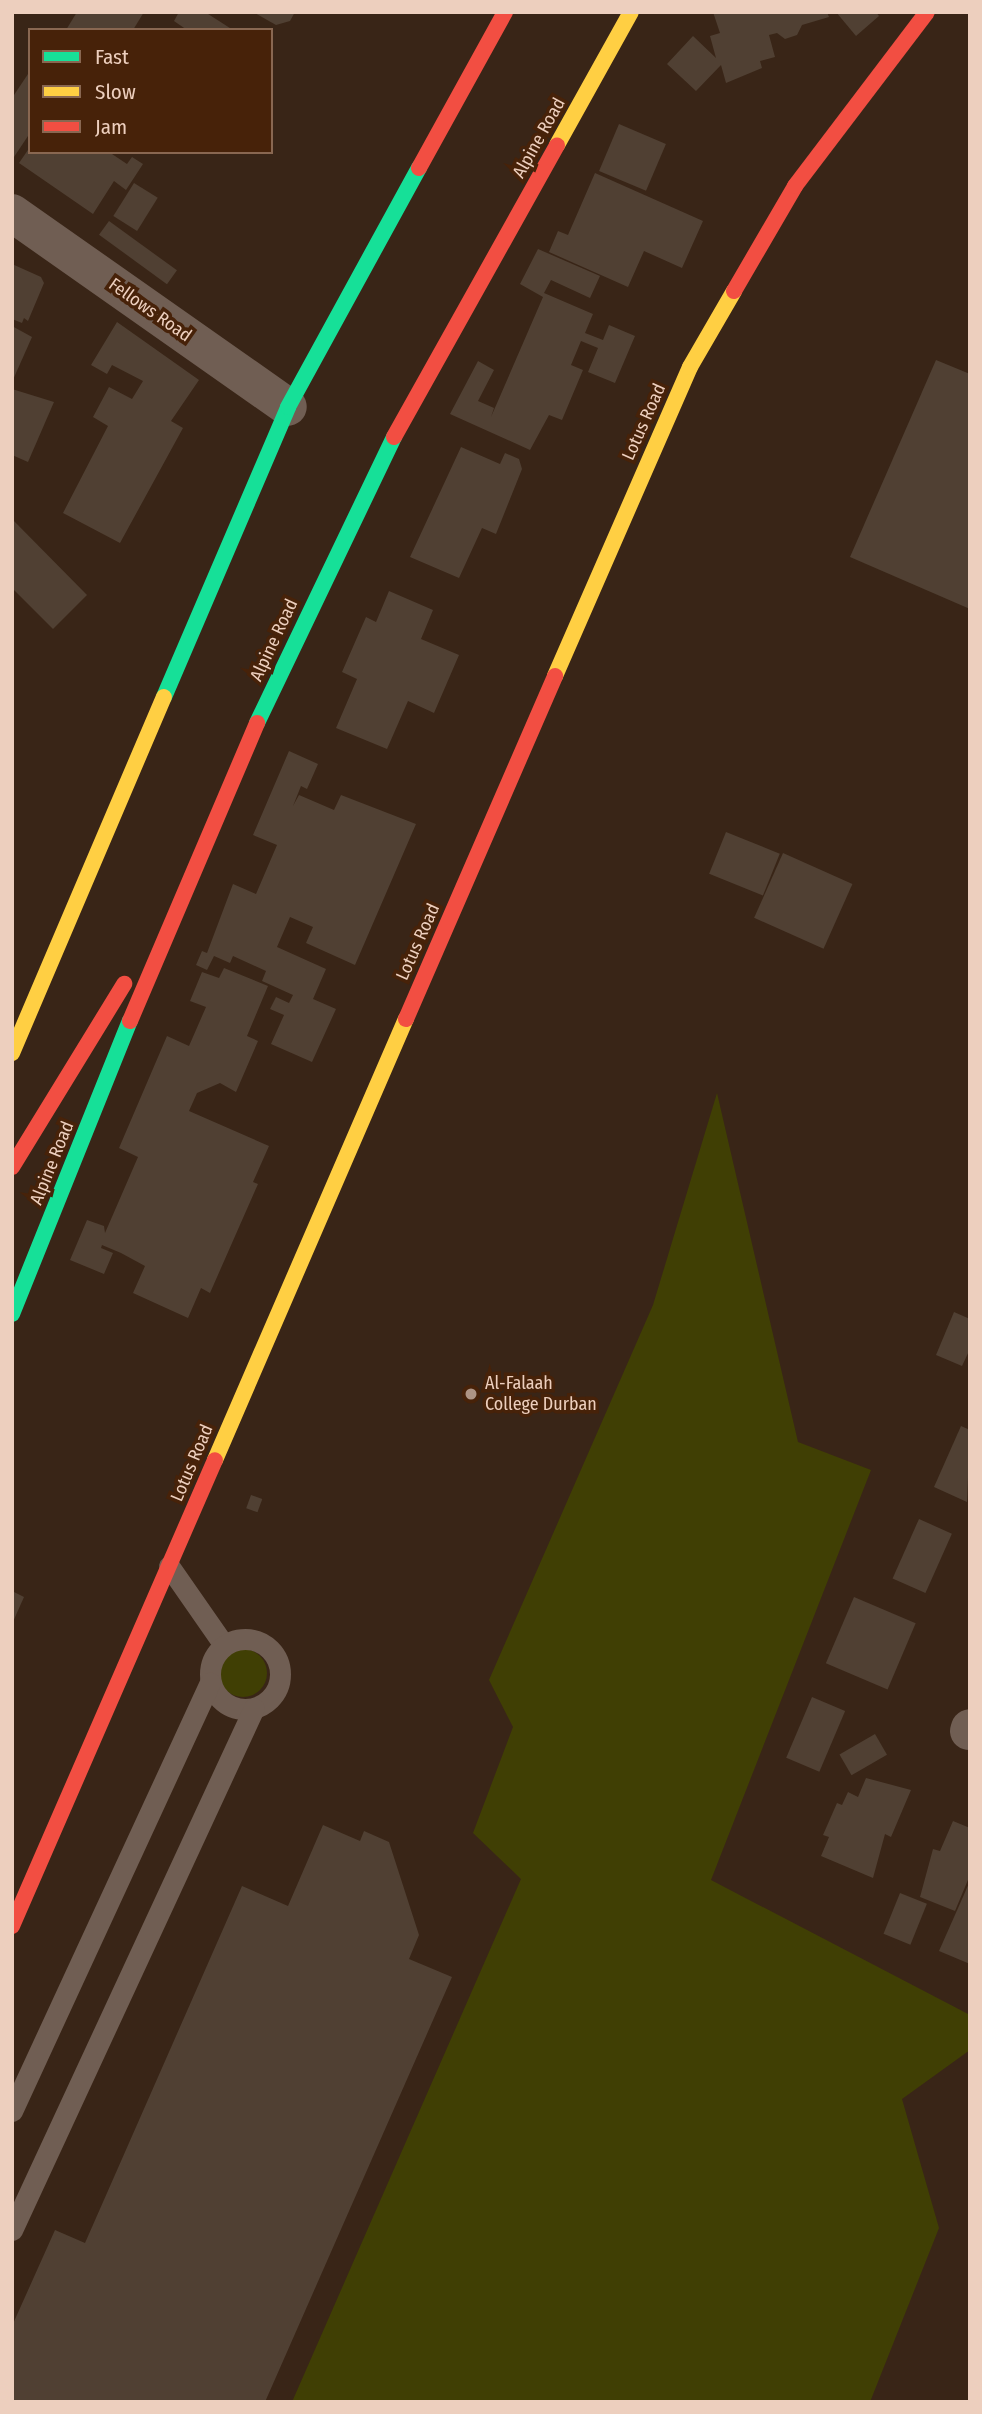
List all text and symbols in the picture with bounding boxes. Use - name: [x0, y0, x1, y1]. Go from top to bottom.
- legend: [28, 28, 273, 154]
- text: Fast: [95, 44, 129, 70]
- text: Slow: [95, 79, 136, 105]
- street label: Alpine Road: [508, 94, 570, 182]
- text: Jam: [95, 114, 127, 140]
- street label: Fellows Road: [104, 274, 196, 346]
- street label: Lotus Road: [618, 380, 670, 464]
- street label: Alpine Road: [246, 595, 302, 685]
- street label: Lotus Road: [392, 900, 444, 984]
- street label: Alpine Road: [25, 1118, 79, 1208]
- place label: Al-Falaah College Durban: [485, 1373, 597, 1416]
- marker: Al-Falaah College Durban: [463, 1386, 479, 1402]
- street label: Lotus Road: [166, 1421, 218, 1505]

